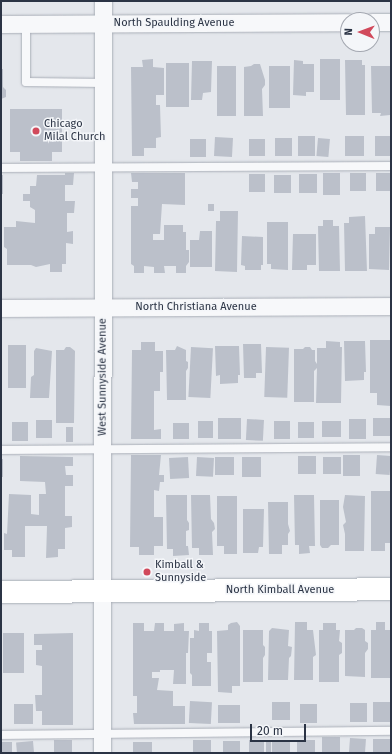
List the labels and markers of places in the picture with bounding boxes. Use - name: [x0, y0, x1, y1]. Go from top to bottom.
- place label: Chicago Milal Church: [44, 118, 105, 144]
- marker: Chicago Milal Church: [31, 126, 41, 136]
- place label: Kimball & Sunnyside: [155, 559, 206, 585]
- marker: Kimball & Sunnyside: [142, 567, 152, 577]

